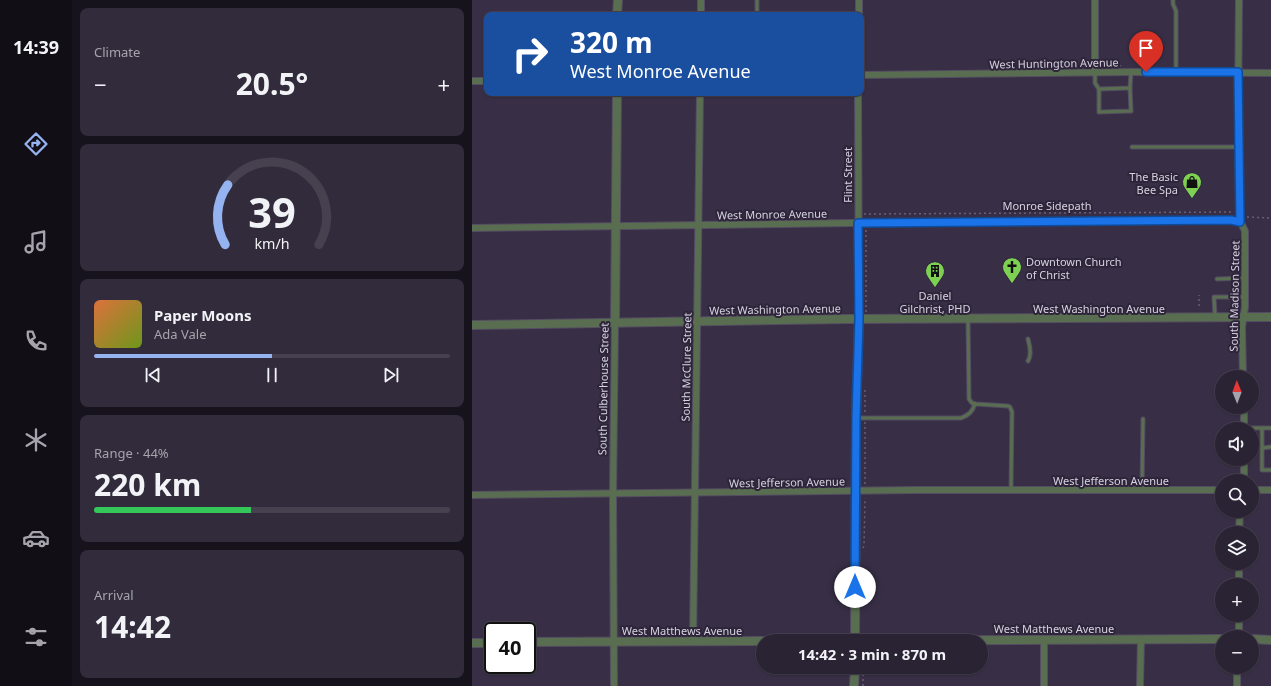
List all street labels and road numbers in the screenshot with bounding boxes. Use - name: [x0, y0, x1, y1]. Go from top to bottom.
- street label: West Huntington Avenue: [989, 54, 1119, 72]
- street label: Flint Street: [840, 147, 855, 203]
- street label: Monroe Sidepath: [1002, 198, 1092, 213]
- street label: West Monroe Avenue: [717, 206, 827, 222]
- street label: South Madison Street: [1226, 240, 1242, 352]
- street label: West Washington Avenue: [709, 300, 841, 318]
- street label: West Washington Avenue: [1033, 301, 1165, 316]
- street label: South McClure Street: [678, 312, 694, 422]
- street label: South Culberhouse Street: [594, 323, 612, 455]
- street label: West Jefferson Avenue: [729, 473, 845, 491]
- street label: West Jefferson Avenue: [1053, 473, 1169, 488]
- street label: West Matthews Avenue: [994, 621, 1114, 636]
- street label: West Matthews Avenue: [622, 623, 742, 638]

